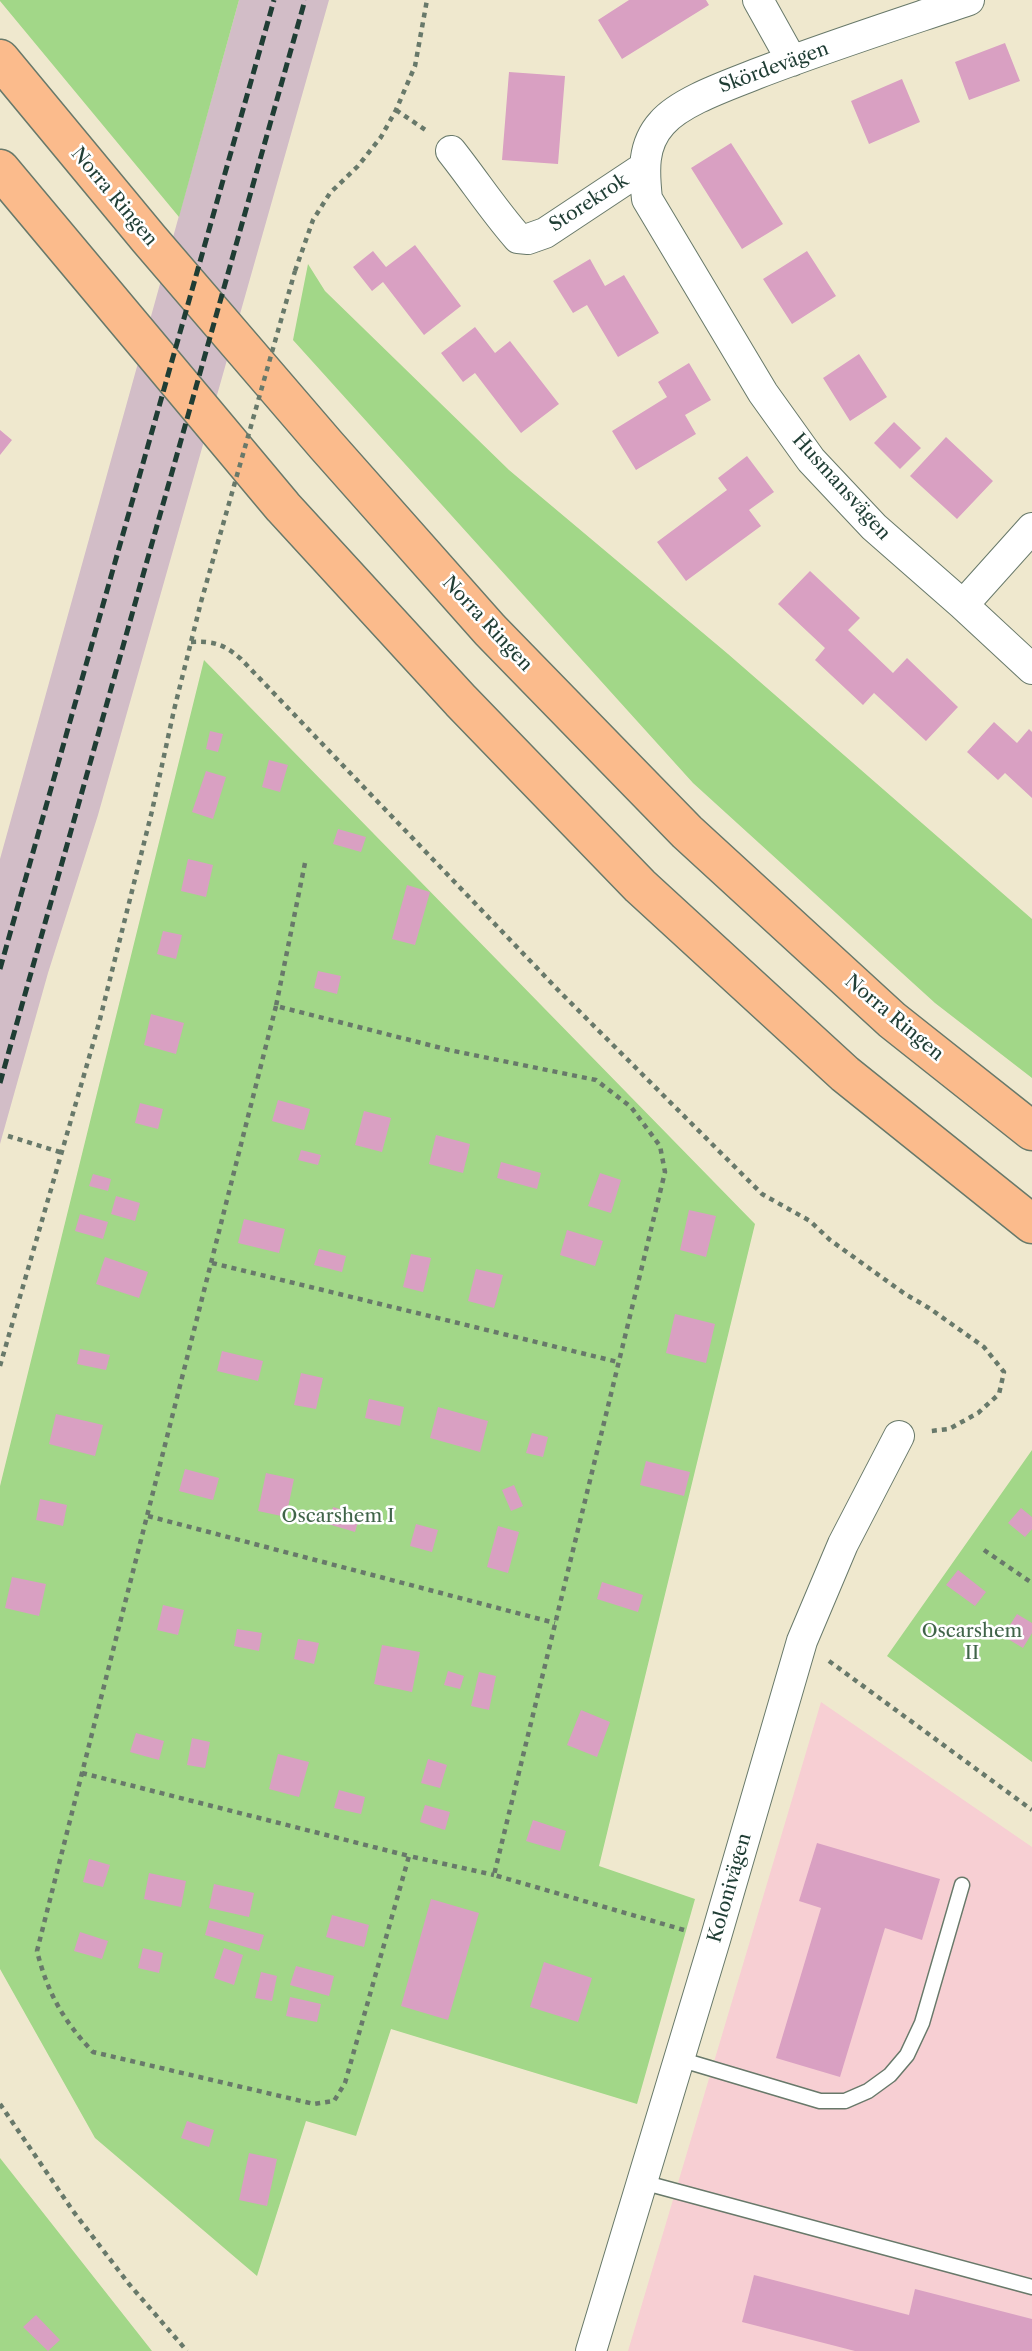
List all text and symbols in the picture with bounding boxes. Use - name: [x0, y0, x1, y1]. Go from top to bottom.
- street label: Skördevägen: [716, 38, 832, 98]
- street label: Norra Ringen: [66, 143, 162, 251]
- street label: Storekrok: [545, 169, 633, 237]
- street label: Husmansvägen: [787, 429, 895, 545]
- street label: Norra Ringen: [437, 572, 537, 676]
- street label: Norra Ringen: [840, 970, 948, 1066]
- park label: Oscarshem I: [282, 1506, 394, 1528]
- park label: Oscarshem II: [922, 1621, 1022, 1665]
- street label: Kolonivägen: [703, 1831, 757, 1945]

